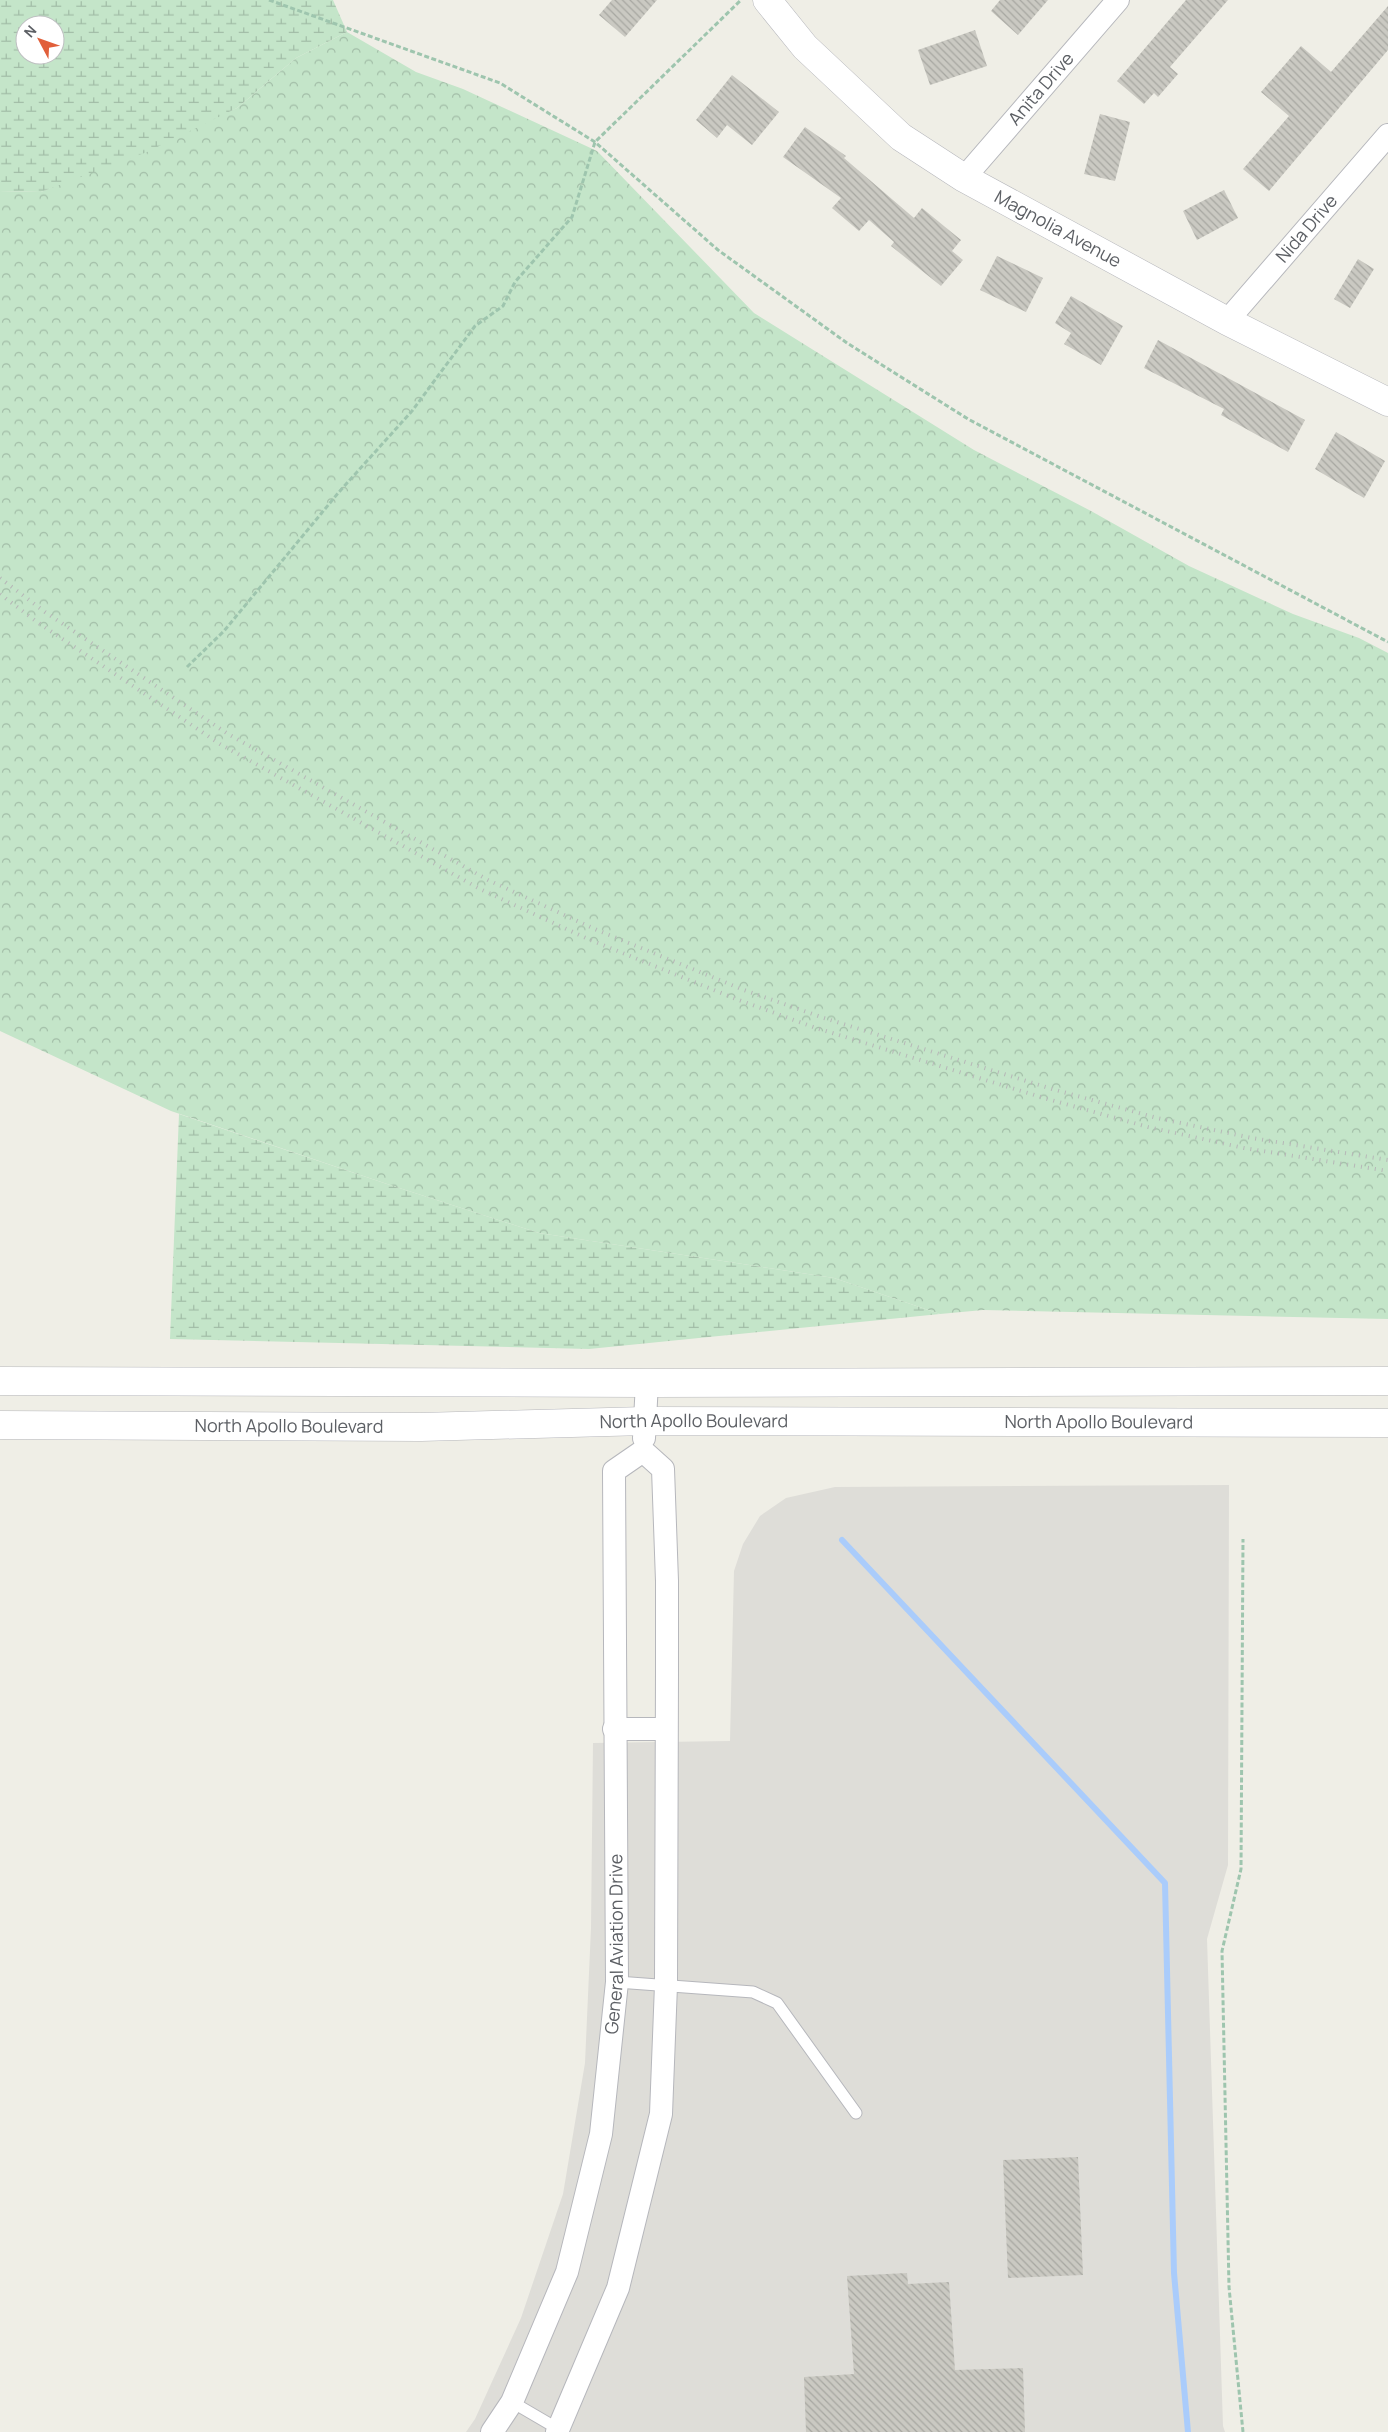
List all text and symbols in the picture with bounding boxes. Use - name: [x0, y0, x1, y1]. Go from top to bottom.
- north arrow: [15, 15, 65, 65]
- text: N: [19, 21, 40, 41]
- street label: Anita Drive: [1002, 47, 1079, 130]
- street label: Magnolia Avenue: [991, 184, 1126, 272]
- street label: Nida Drive: [1270, 189, 1342, 267]
- street label: North Apollo Boulevard: [599, 1408, 788, 1433]
- street label: North Apollo Boulevard: [1004, 1409, 1193, 1433]
- street label: North Apollo Boulevard: [195, 1413, 383, 1438]
- street label: General Aviation Drive: [599, 1854, 628, 2035]

